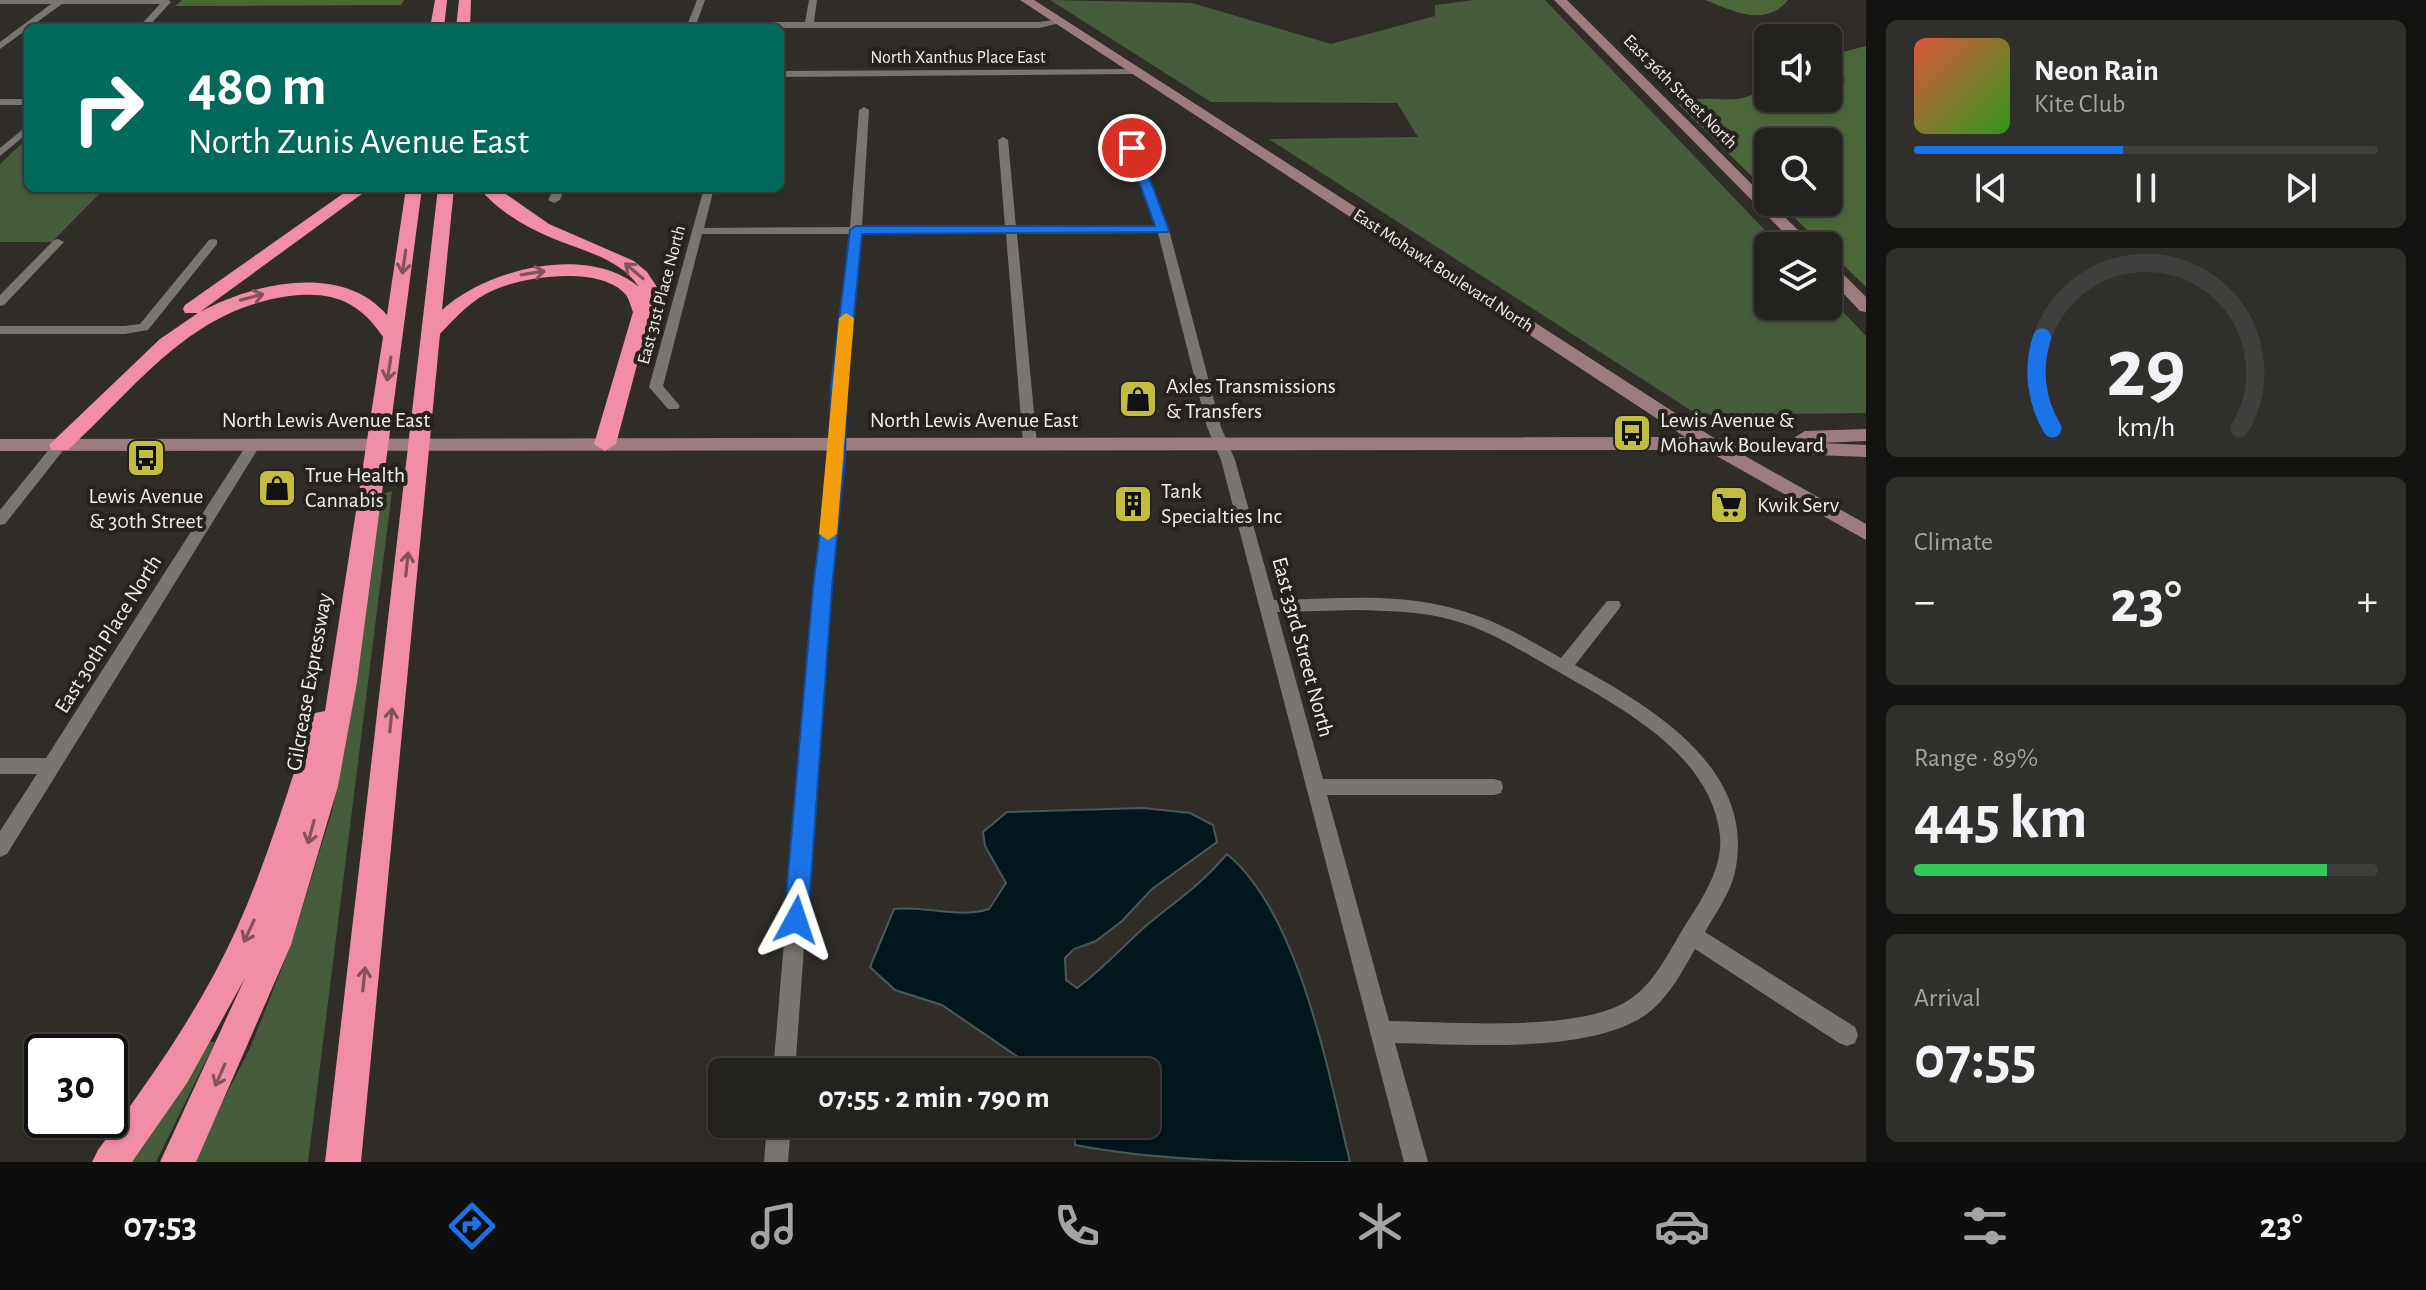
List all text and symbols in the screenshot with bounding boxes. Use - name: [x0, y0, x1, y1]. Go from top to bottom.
- map controls: [1754, 24, 1842, 320]
- button: sound: [1754, 24, 1842, 112]
- street label: East 36th Street North: [1620, 32, 1740, 152]
- street label: North Xanthus Place East: [870, 49, 1046, 67]
- icon: right: [56, 56, 160, 160]
- text: Neon Rain: [2034, 56, 2159, 86]
- text: 480 m: [188, 59, 327, 115]
- text: Kite Club: [2034, 91, 2125, 117]
- pin: [1098, 114, 1166, 182]
- text: North Zunis Avenue East: [188, 124, 529, 160]
- icon: arrive: [1110, 126, 1154, 170]
- button: search: [1754, 128, 1842, 216]
- icon: previous: [1969, 166, 2013, 210]
- icon: pause: [2124, 166, 2168, 210]
- icon: next: [2279, 166, 2323, 210]
- street label: East Mohawk Boulevard North: [1350, 206, 1536, 336]
- street label: East 31st Place North: [635, 224, 689, 366]
- button: layers: [1754, 232, 1842, 320]
- one-way arrow: [396, 249, 411, 274]
- one-way arrow: [624, 262, 644, 280]
- one-way arrow: [520, 265, 546, 280]
- one-way arrow: [239, 289, 265, 304]
- text: 29: [2106, 327, 2186, 411]
- one-way arrow: [380, 356, 395, 381]
- place label: Axles Transmissions & Transfers: [1166, 375, 1336, 422]
- shop icon: Axles Transmissions & Transfers: [1117, 378, 1159, 420]
- street label: North Lewis Avenue East: [222, 409, 430, 431]
- street label: North Lewis Avenue East: [870, 409, 1078, 431]
- place label: Lewis Avenue & Mohawk Boulevard: [1660, 409, 1824, 456]
- bus stop icon: Lewis Avenue & Mohawk Boulevard: [1611, 412, 1653, 454]
- text: km/h: [2117, 413, 2175, 442]
- bus stop icon: Lewis Avenue & 30th Street: [125, 437, 167, 479]
- place label: True Health Cannabis: [305, 464, 405, 511]
- shop icon: True Health Cannabis: [256, 467, 298, 509]
- place label: Tank Specialties Inc: [1161, 480, 1282, 527]
- building icon: Tank Specialties Inc: [1112, 483, 1154, 525]
- supermarket icon: Kwik Serv: [1708, 484, 1750, 526]
- place label: Lewis Avenue & 30th Street: [88, 485, 204, 532]
- place label: Kwik Serv: [1757, 494, 1840, 516]
- text: Climate: [1914, 529, 1993, 555]
- street label: East 30th Place North: [50, 551, 166, 717]
- one-way arrow: [400, 551, 415, 578]
- street label: East 33rd Street North: [1268, 555, 1338, 739]
- text: 23°: [2110, 573, 2182, 633]
- text: −: [1914, 580, 1935, 624]
- text: +: [2357, 580, 2378, 624]
- street label: Gilcrease Expressway: [283, 591, 336, 773]
- one-way arrow: [383, 708, 398, 734]
- text: Range · 89%: [1914, 745, 2038, 771]
- text: 445 km: [1914, 789, 2087, 849]
- one-way arrow: [303, 819, 318, 845]
- position arrow: [754, 878, 838, 962]
- one-way arrow: [241, 919, 256, 943]
- one-way arrow: [356, 966, 371, 993]
- text: Arrival: [1914, 985, 1981, 1011]
- text: 07:55: [1914, 1029, 2037, 1089]
- speed limit sign: 30: [24, 1034, 128, 1138]
- one-way arrow: [211, 1063, 226, 1087]
- text: 07:55 · 2 min · 790 m: [818, 1083, 1050, 1113]
- icon: directions: [444, 1198, 500, 1254]
- icon: music: [746, 1198, 802, 1254]
- icon: phone: [1049, 1198, 1105, 1254]
- icon: climate: [1352, 1198, 1408, 1254]
- icon: car: [1654, 1198, 1710, 1254]
- icon: filters: [1957, 1198, 2013, 1254]
- text: 07:53: [123, 1208, 197, 1244]
- text: 23°: [2260, 1208, 2303, 1244]

